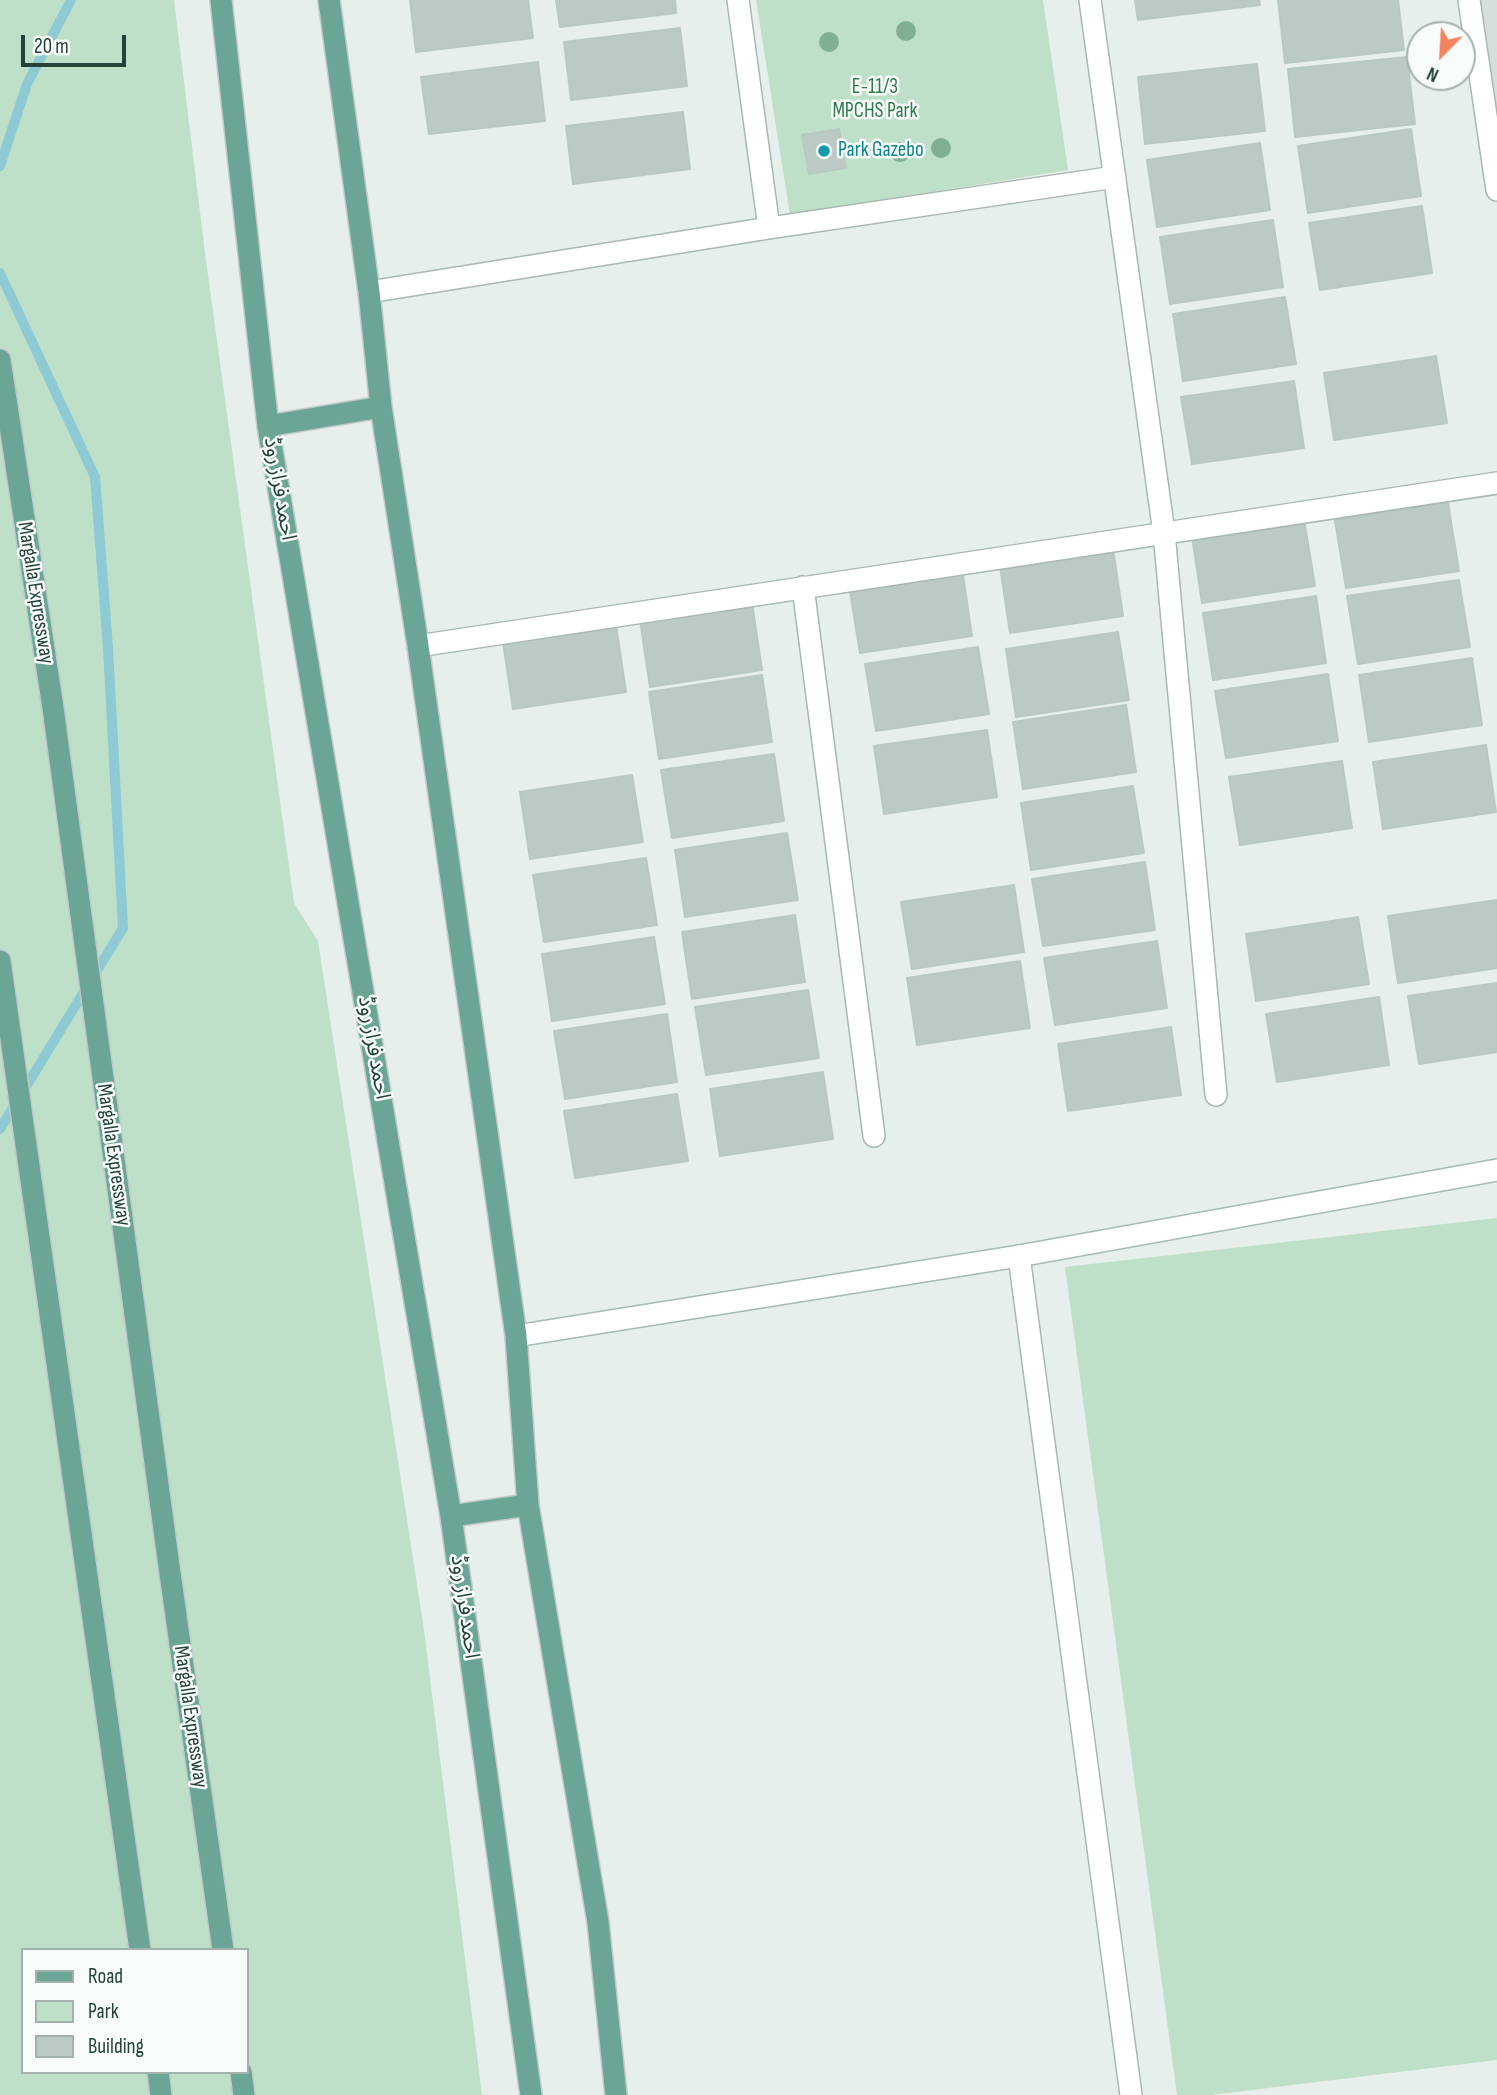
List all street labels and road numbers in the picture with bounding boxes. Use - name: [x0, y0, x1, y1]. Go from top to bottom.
- street label: احمد فراز روڈ: [258, 435, 300, 543]
- street label: Margalla Expressway: [11, 520, 59, 666]
- street label: احمد فراز روڈ: [352, 994, 394, 1102]
- street label: Margalla Expressway: [91, 1082, 135, 1228]
- street label: احمد فراز روڈ: [444, 1554, 484, 1660]
- street label: Margalla Expressway: [168, 1644, 212, 1790]

